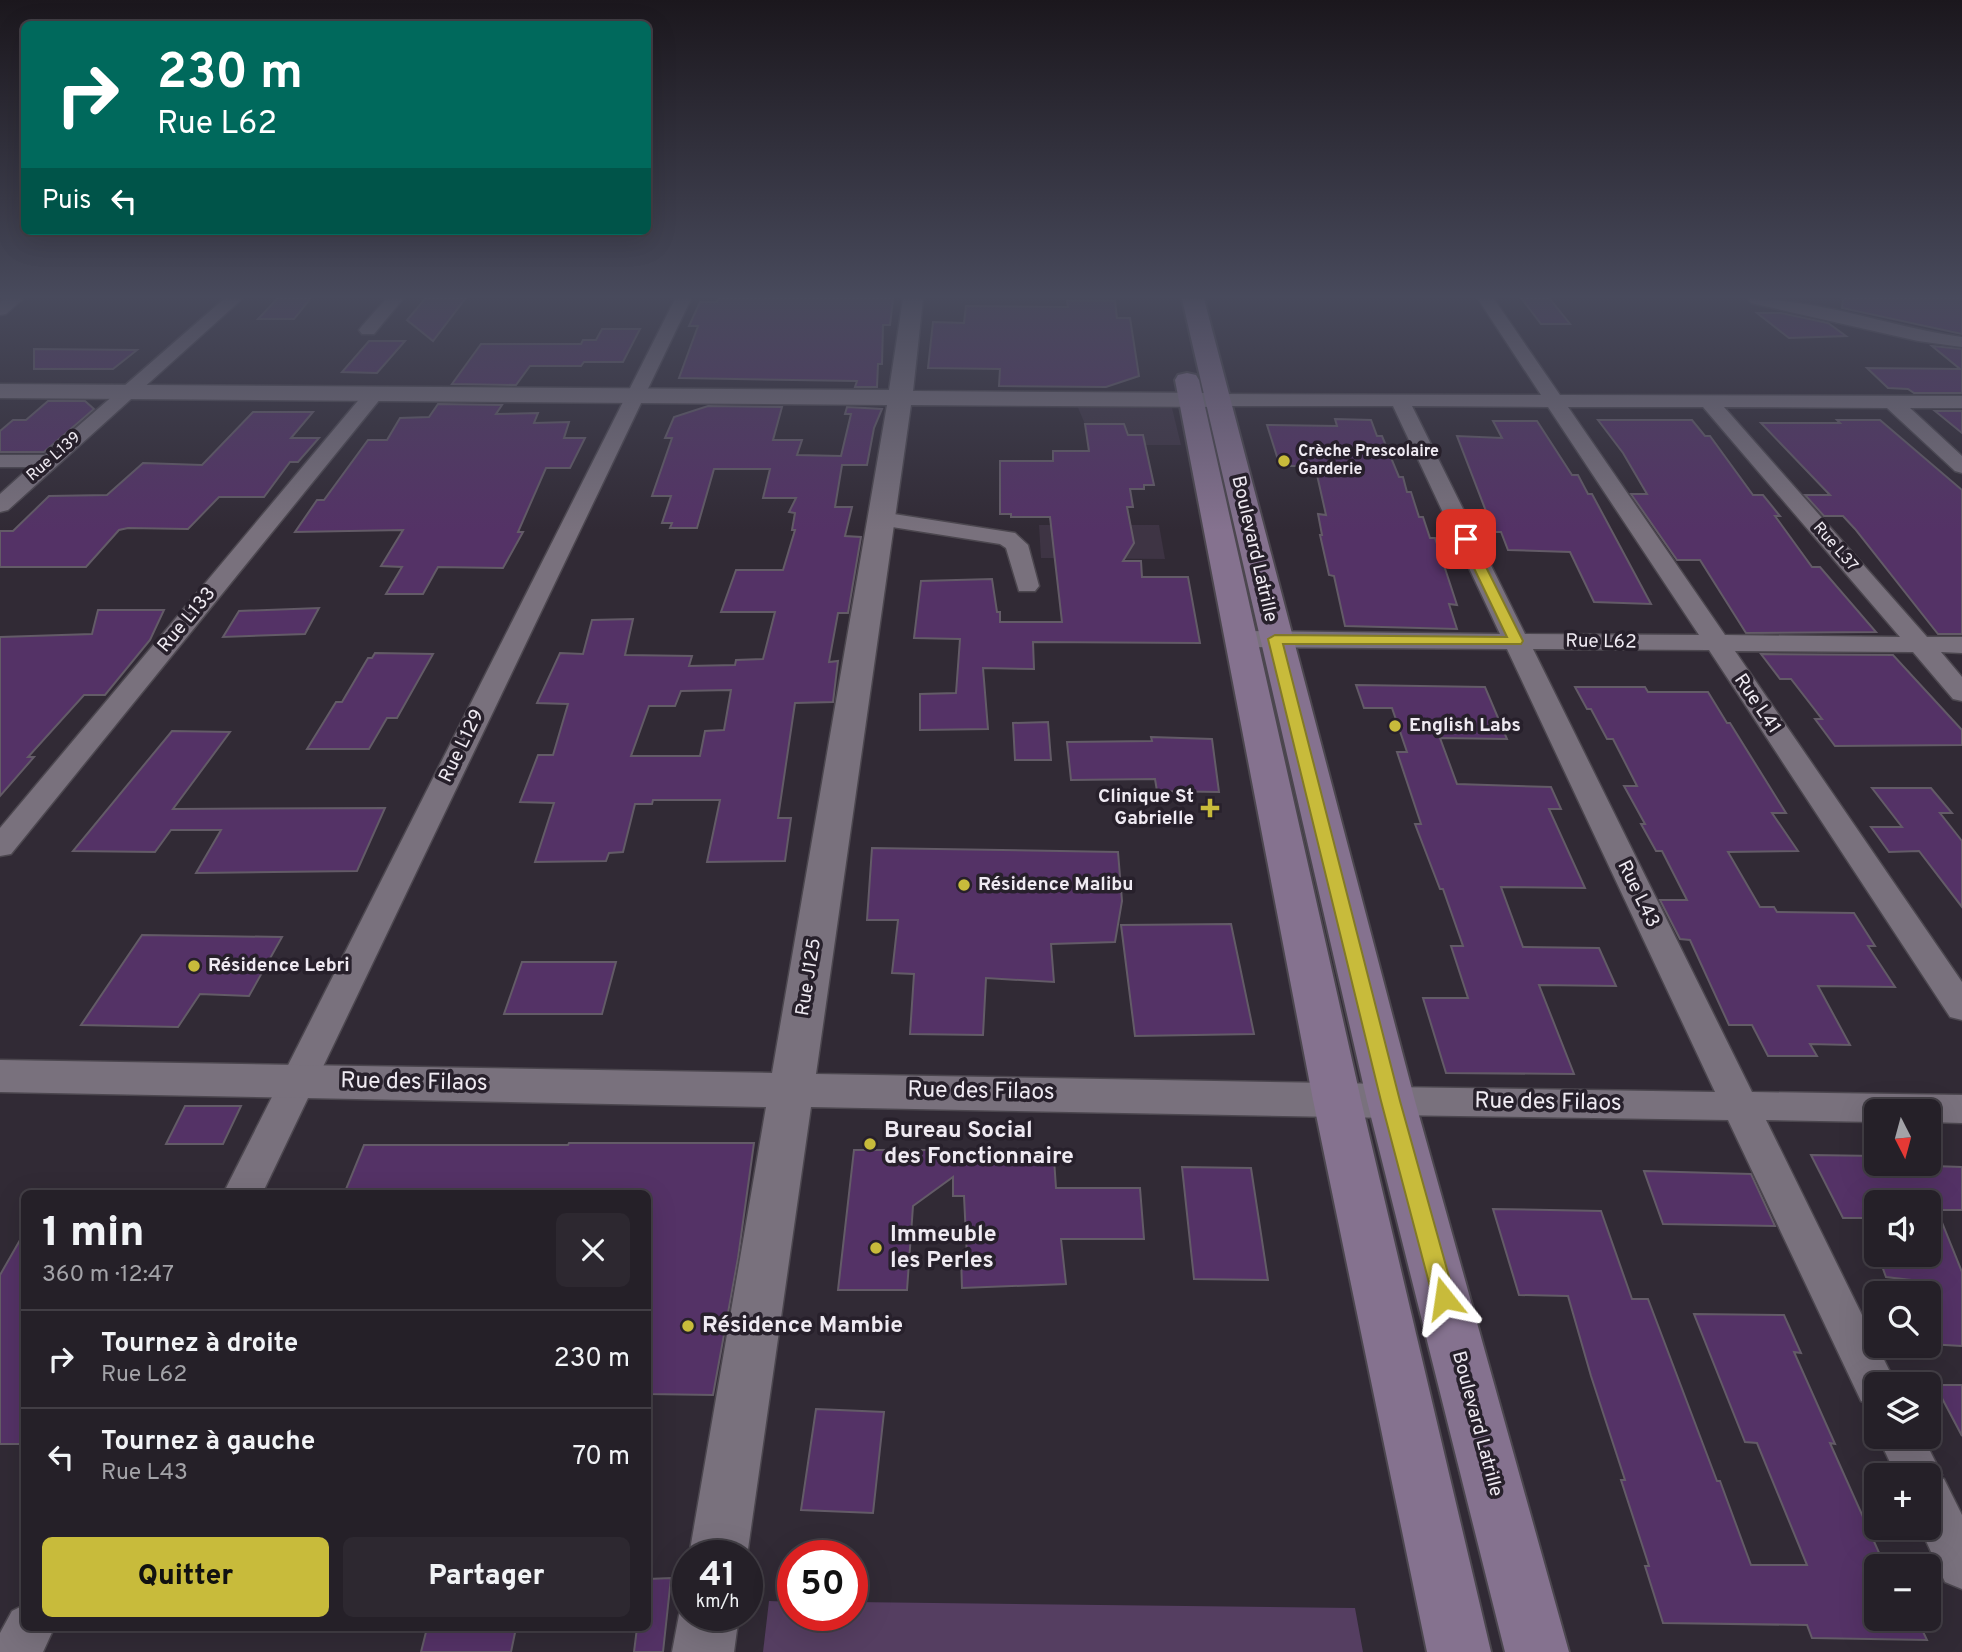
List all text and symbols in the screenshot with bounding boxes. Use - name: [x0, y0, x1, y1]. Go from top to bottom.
- text: 230 m: [157, 44, 303, 106]
- icon: right: [42, 49, 133, 140]
- text: Rue L62: [157, 105, 277, 145]
- icon: left: [105, 182, 143, 220]
- text: Puis: [42, 185, 91, 218]
- street label: Rue L139: [23, 428, 85, 486]
- place label: Crèche Prescolaire Garderie: [1298, 442, 1439, 480]
- marker: Crèche Prescolaire Garderie: [1276, 453, 1292, 469]
- street label: Boulevard Latrille: [1225, 473, 1283, 625]
- pin: [1436, 509, 1496, 569]
- street label: Rue L37: [1808, 518, 1862, 576]
- icon: arrive: [1447, 520, 1485, 558]
- street label: Rue L133: [153, 582, 221, 658]
- street label: Rue L62: [1565, 629, 1637, 655]
- street label: Rue L41: [1728, 669, 1786, 739]
- street label: Rue L129: [434, 706, 490, 786]
- place label: English Labs: [1409, 714, 1521, 738]
- marker: English Labs: [1387, 718, 1403, 734]
- place label: Clinique St Gabrielle: [1098, 785, 1194, 831]
- marker: Clinique St Gabrielle: [1200, 798, 1220, 818]
- street label: Rue L43: [1612, 857, 1664, 931]
- place label: Résidence Malibu: [978, 873, 1133, 897]
- marker: Résidence Malibu: [956, 877, 972, 893]
- street label: Rue J125: [791, 936, 827, 1018]
- place label: Résidence Lebri: [208, 954, 350, 978]
- marker: Résidence Lebri: [186, 958, 202, 974]
- street label: Rue des Filaos: [340, 1067, 488, 1099]
- street label: Rue des Filaos: [907, 1076, 1055, 1108]
- street label: Rue des Filaos: [1474, 1087, 1622, 1119]
- north arrow: [1864, 1099, 1941, 1176]
- map controls: [1864, 1099, 1941, 1631]
- place label: Bureau Social des Fonctionnaire: [884, 1117, 1074, 1172]
- marker: Bureau Social des Fonctionnaire: [862, 1136, 878, 1152]
- button: sound: [1864, 1190, 1941, 1267]
- text: 1 min: [42, 1208, 145, 1261]
- button: close: [556, 1213, 630, 1287]
- place label: Immeuble les Perles: [890, 1221, 997, 1276]
- marker: Immeuble les Perles: [868, 1240, 884, 1256]
- text: 360 m · 12:47: [42, 1261, 174, 1290]
- position arrow: [1407, 1261, 1481, 1335]
- button: search: [1864, 1281, 1941, 1358]
- place label: Résidence Mambie: [702, 1312, 903, 1341]
- marker: Résidence Mambie: [680, 1318, 696, 1334]
- text: Tournez à droite: [101, 1328, 298, 1361]
- icon: right: [42, 1340, 80, 1378]
- text: 230 m: [554, 1343, 630, 1376]
- street label: Boulevard Latrille: [1446, 1349, 1508, 1499]
- text: Rue L62: [101, 1361, 187, 1390]
- button: layers: [1864, 1372, 1941, 1449]
- text: Tournez à gauche: [101, 1426, 315, 1459]
- icon: left: [42, 1438, 80, 1476]
- text: 70 m: [572, 1441, 630, 1474]
- text: Rue L43: [101, 1459, 188, 1488]
- button: +: [1864, 1463, 1941, 1540]
- button: Quitter: [42, 1537, 329, 1617]
- button: Partager: [343, 1537, 630, 1617]
- speed limit sign: 50: [777, 1540, 868, 1631]
- text: 41: [699, 1554, 736, 1598]
- button: −: [1864, 1554, 1941, 1631]
- text: km/h: [696, 1591, 739, 1614]

